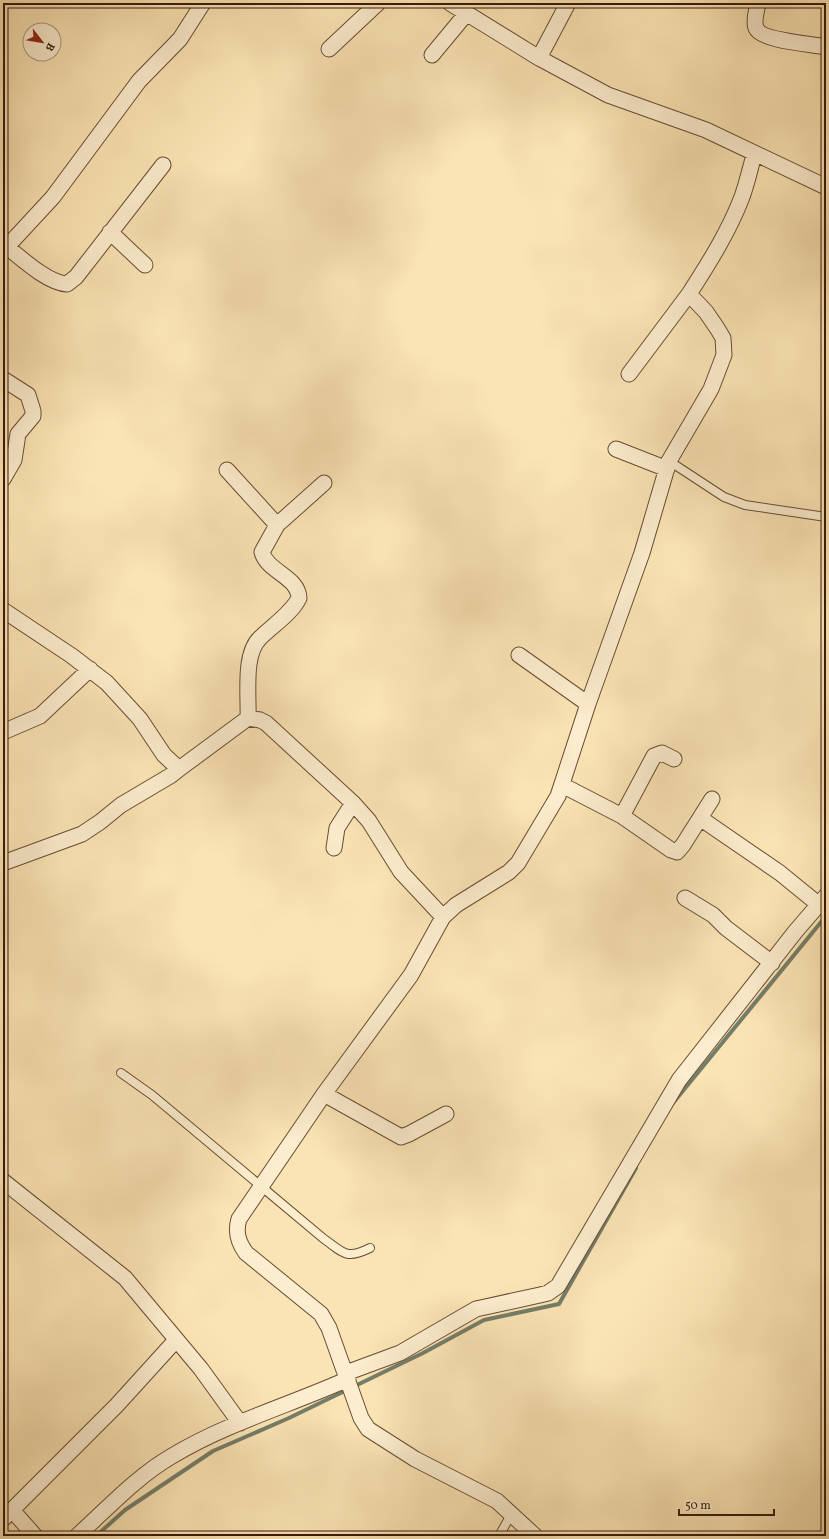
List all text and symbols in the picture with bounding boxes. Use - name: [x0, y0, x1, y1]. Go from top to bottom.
- north arrow: [22, 22, 62, 62]
- text: B: [41, 39, 58, 53]
- scale bar: [679, 1491, 774, 1517]
- text: 50 m: [685, 1498, 711, 1514]

